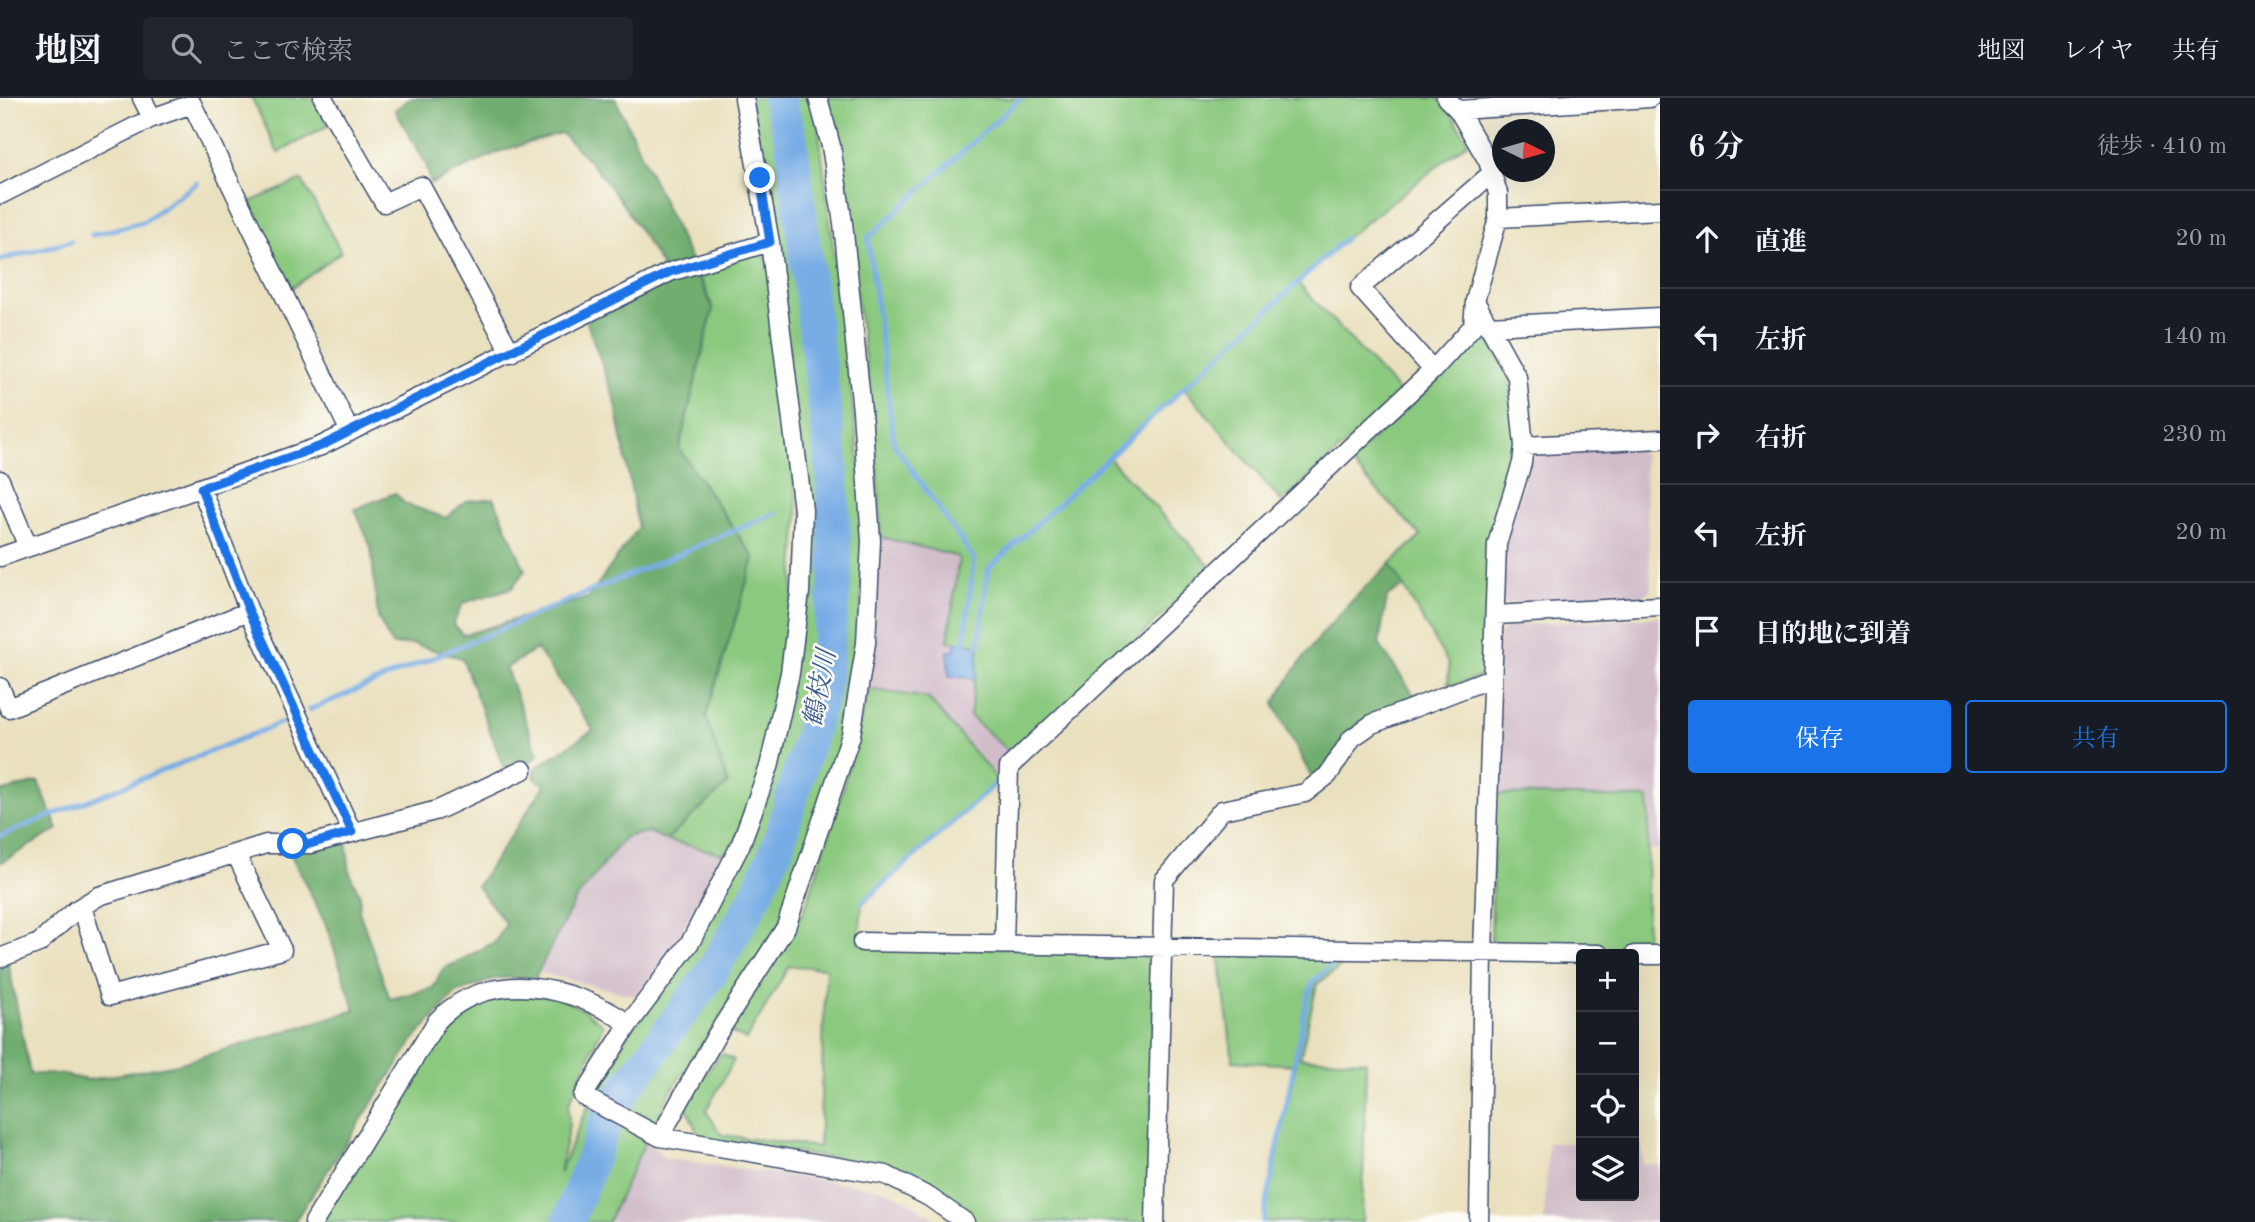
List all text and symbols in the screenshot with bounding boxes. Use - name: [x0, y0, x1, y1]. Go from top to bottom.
- search box: [143, 17, 633, 80]
- icon: search: [167, 29, 205, 67]
- text: 地図: [35, 36, 101, 69]
- text: ここで検索: [223, 39, 353, 65]
- text: 地図: [1977, 40, 2025, 64]
- text: レイヤ: [2063, 40, 2134, 64]
- text: 共有: [2172, 40, 2220, 64]
- north arrow: [1492, 119, 1555, 182]
- text: 6 分: [1688, 133, 1744, 163]
- text: 徒歩 · 410 m: [2097, 135, 2227, 158]
- route end: [744, 162, 775, 193]
- icon: ahead: [1688, 220, 1726, 258]
- text: 20 m: [2176, 227, 2227, 250]
- text: 直進: [1755, 230, 1807, 256]
- icon: left: [1688, 318, 1726, 356]
- text: 140 m: [2162, 325, 2227, 348]
- text: 左折: [1755, 328, 1807, 354]
- icon: right: [1688, 416, 1726, 454]
- text: 230 m: [2162, 423, 2227, 446]
- text: 右折: [1755, 426, 1807, 452]
- icon: left: [1688, 514, 1726, 552]
- text: 20 m: [2176, 521, 2227, 544]
- text: 左折: [1755, 524, 1807, 550]
- icon: arrive: [1688, 612, 1726, 650]
- text: 目的地に到着: [1755, 622, 1911, 648]
- water label: 鶴枝川: [799, 644, 842, 729]
- button: 保存: [1688, 700, 1951, 773]
- button: 共有: [1965, 700, 2227, 773]
- route start: [277, 828, 308, 859]
- map controls: [1576, 949, 1639, 1201]
- button: +: [1576, 949, 1639, 1012]
- button: −: [1576, 1012, 1639, 1075]
- button: locate: [1576, 1075, 1639, 1138]
- button: layers: [1576, 1138, 1639, 1201]

